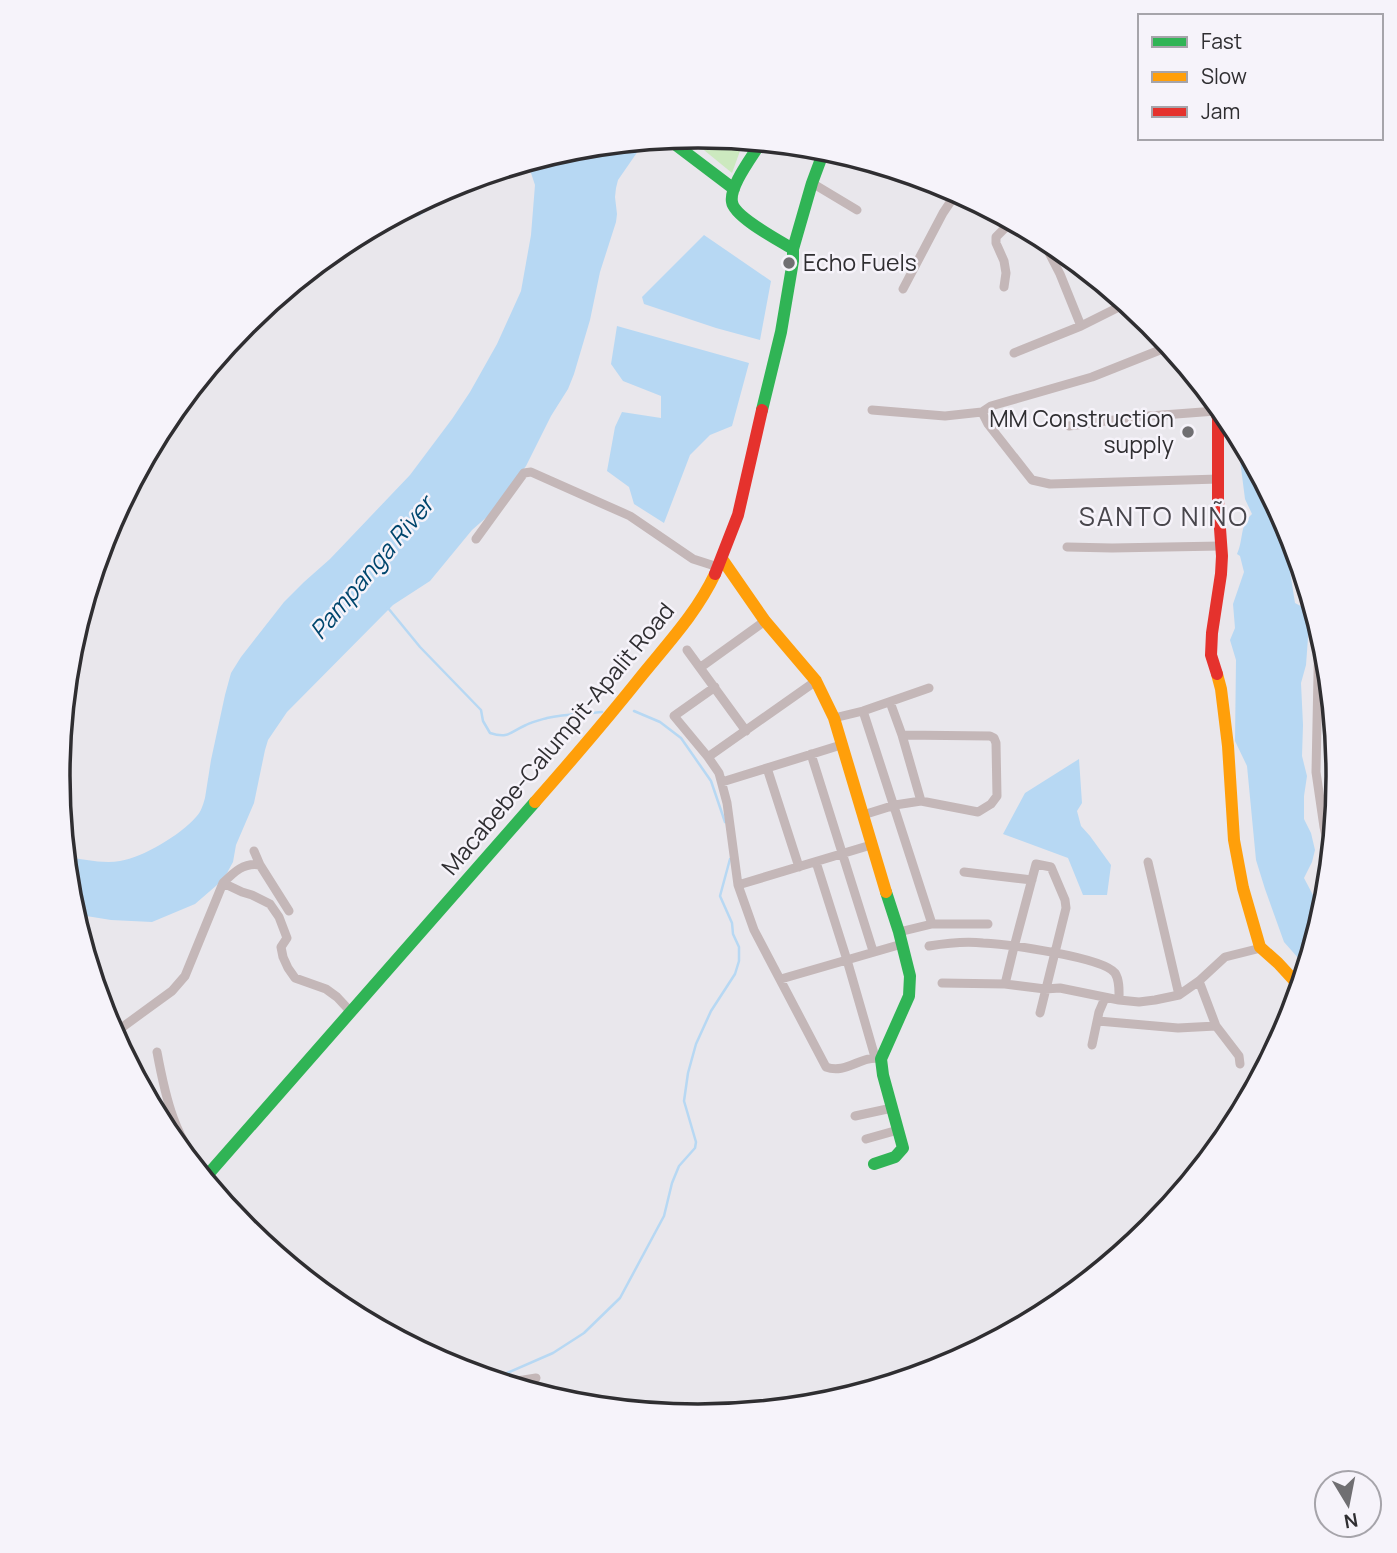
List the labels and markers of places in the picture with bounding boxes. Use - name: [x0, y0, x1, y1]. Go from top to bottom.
- place label: Echo Fuels: [803, 246, 917, 278]
- marker: Echo Fuels: [781, 255, 797, 271]
- place label: MM Construction supply: [989, 402, 1174, 460]
- marker: MM Construction supply: [1180, 424, 1196, 440]

